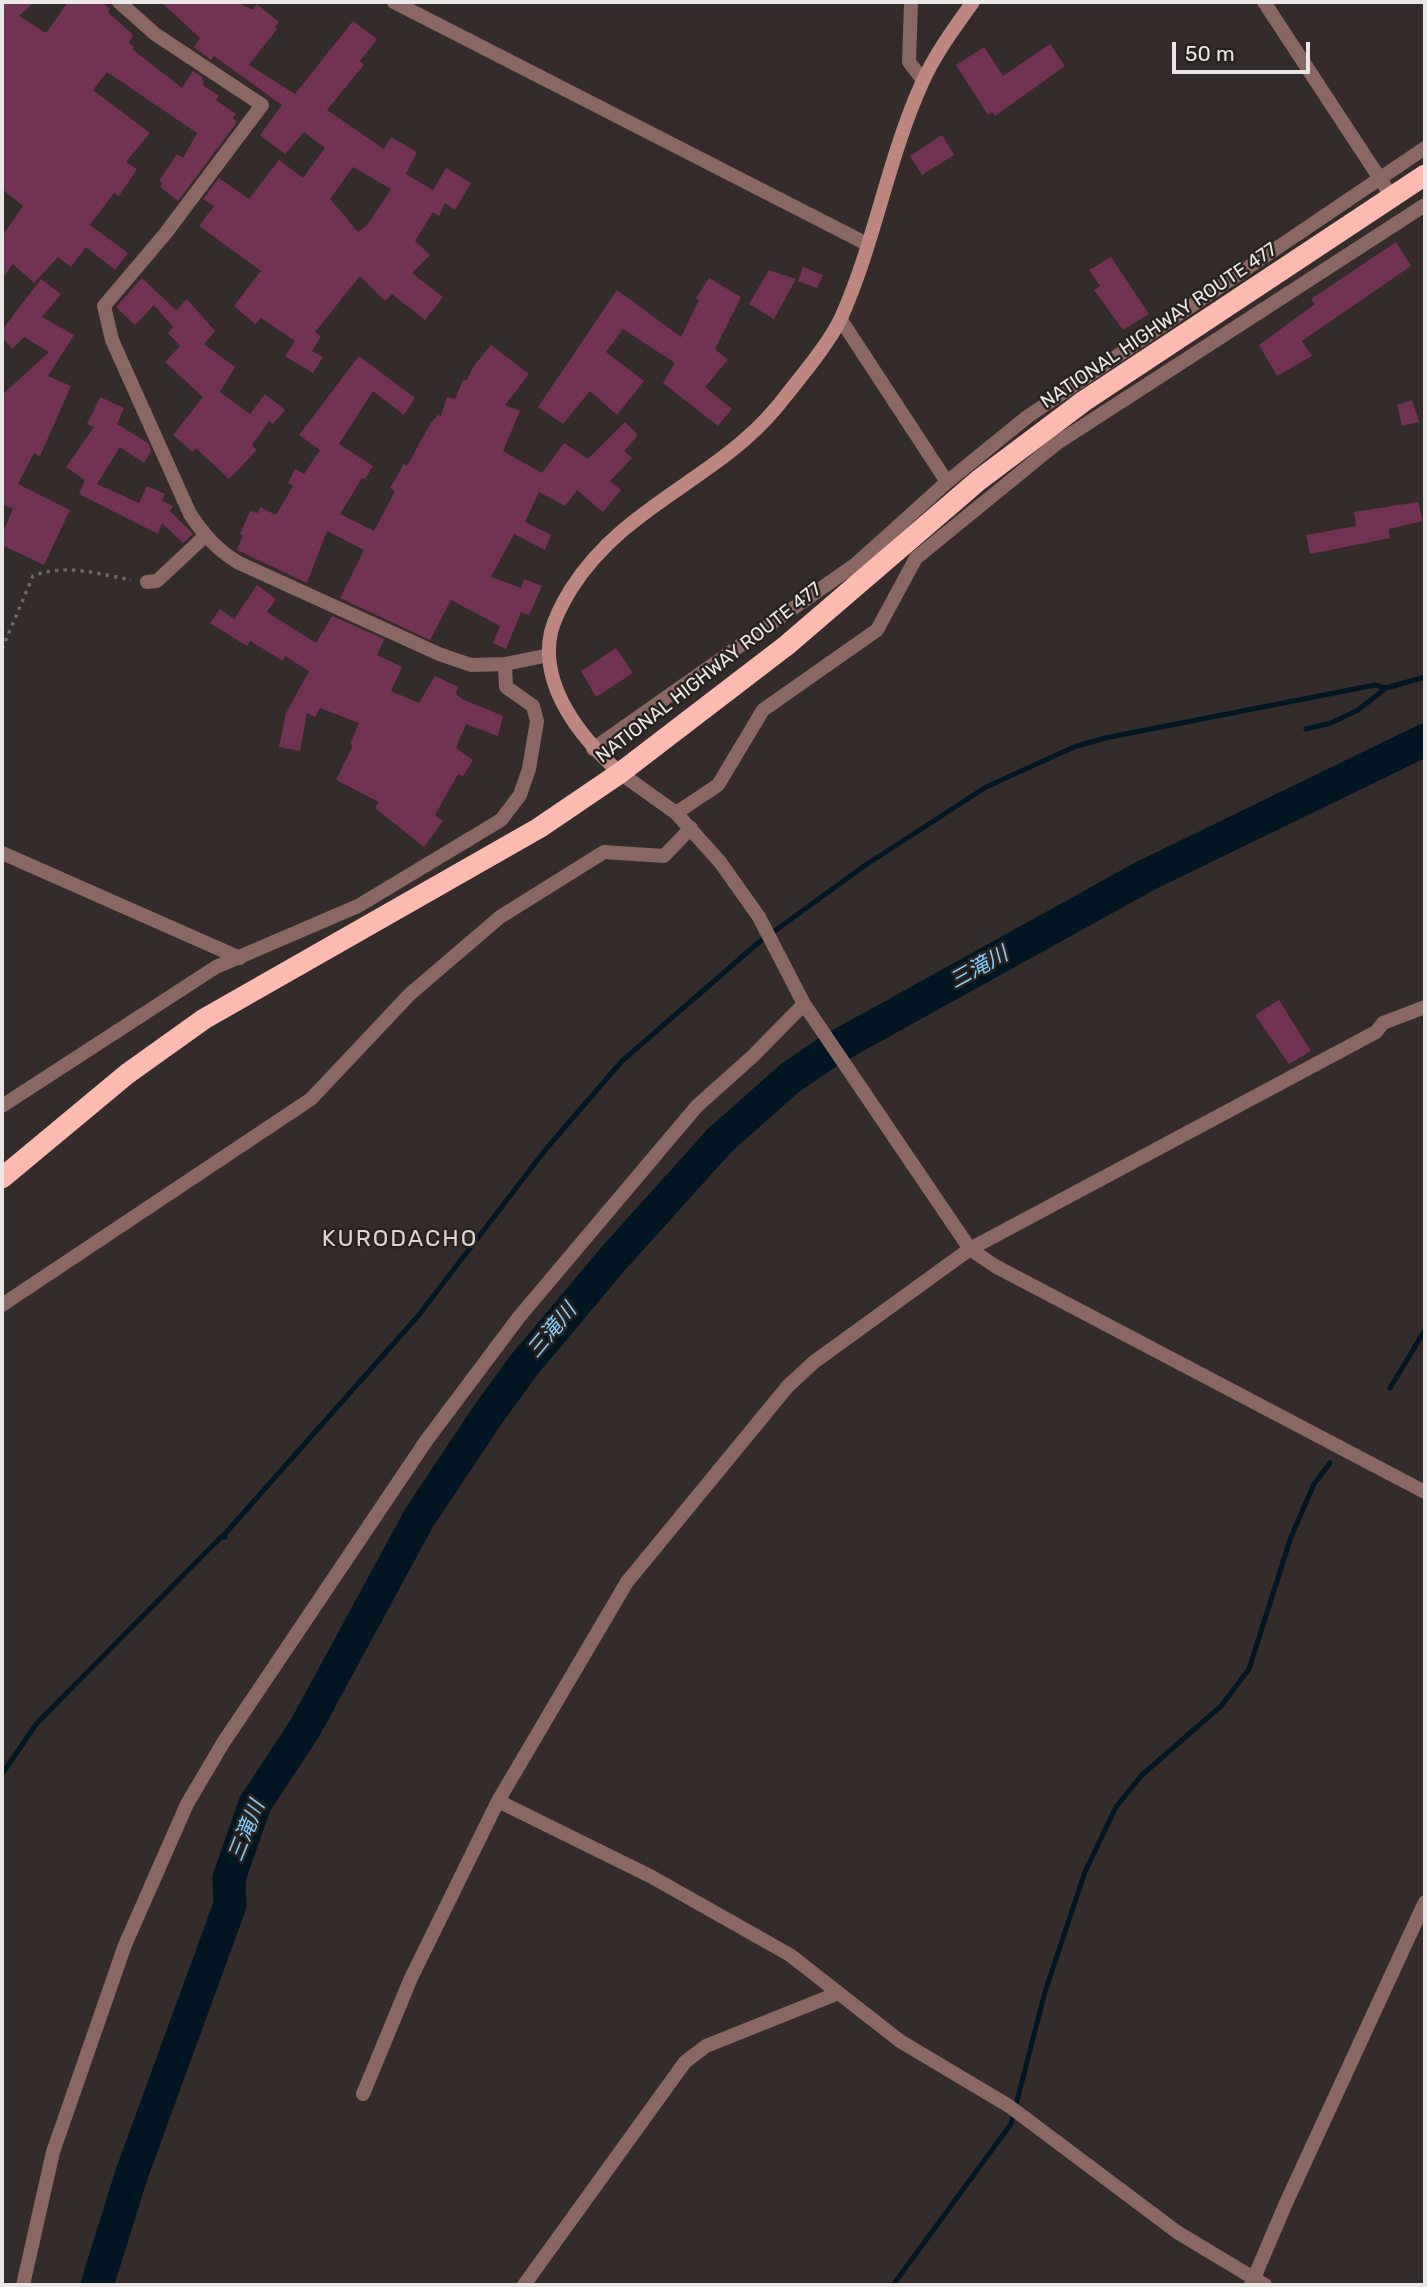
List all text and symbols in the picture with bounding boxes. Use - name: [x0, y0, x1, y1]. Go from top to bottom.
- scale bar: [1175, 28, 1313, 72]
- text: 50 m: [1185, 41, 1235, 66]
- street label: NATIONAL HIGHWAY ROUTE 477: [1037, 238, 1281, 414]
- street label: NATIONAL HIGHWAY ROUTE 477: [592, 578, 826, 768]
- water label: 三滝川: [945, 942, 1013, 994]
- district label: KURODACHO: [323, 1225, 477, 1253]
- water label: 三滝川: [522, 1299, 582, 1363]
- water label: 三滝川: [224, 1797, 270, 1865]

